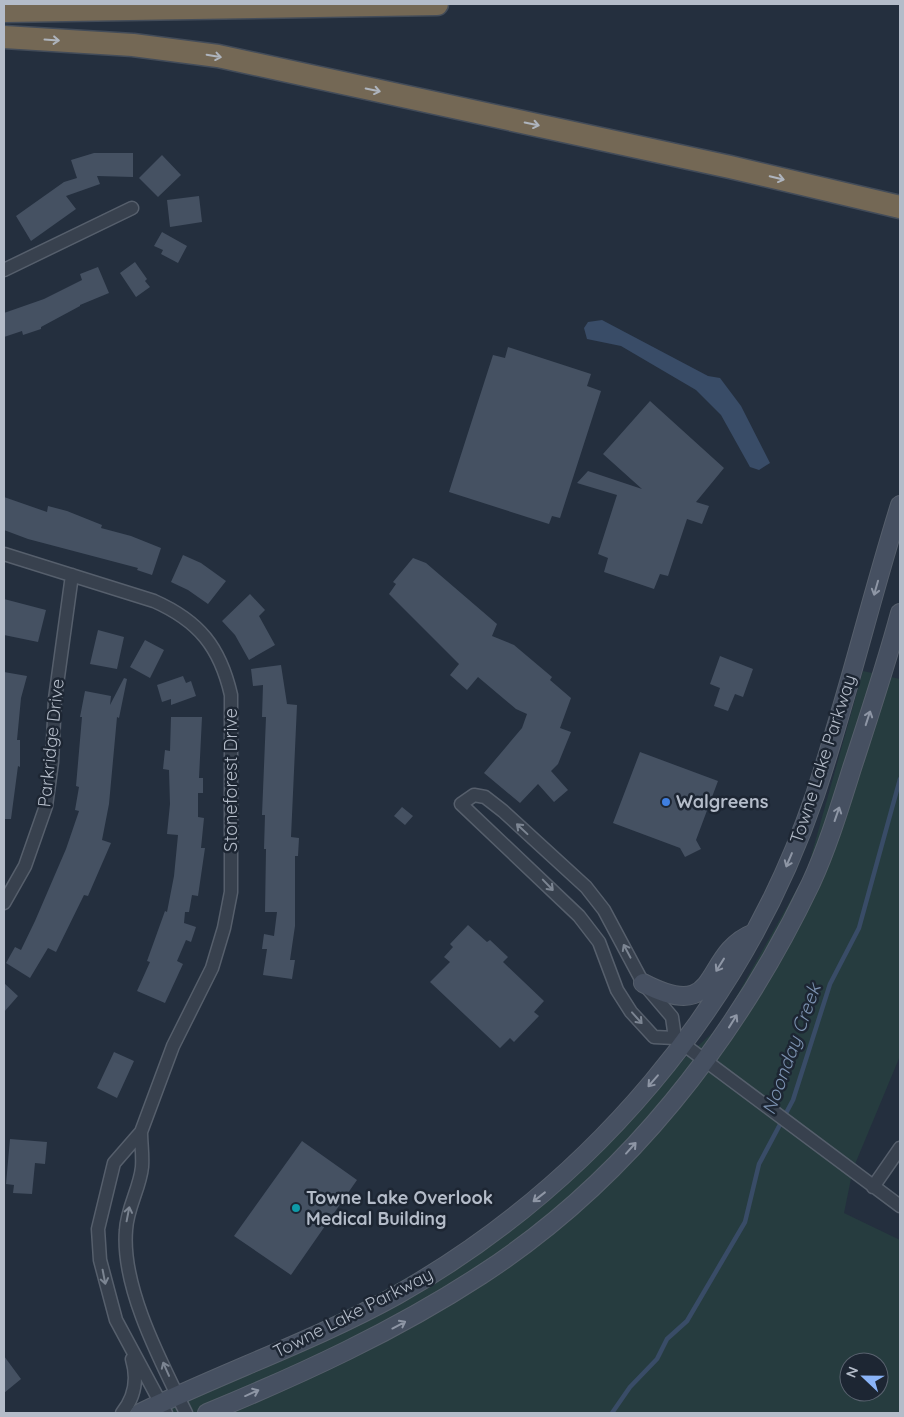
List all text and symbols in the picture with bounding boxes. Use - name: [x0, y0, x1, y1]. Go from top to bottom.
- one-way arrow: [44, 36, 60, 45]
- one-way arrow: [206, 51, 222, 61]
- one-way arrow: [364, 86, 380, 95]
- one-way arrow: [523, 120, 539, 129]
- one-way arrow: [769, 174, 785, 183]
- one-way arrow: [870, 580, 880, 596]
- street label: Towne Lake Parkway: [784, 671, 861, 846]
- street label: Parkridge Drive: [32, 678, 69, 808]
- street label: Stoneforest Drive: [219, 708, 242, 852]
- one-way arrow: [864, 710, 874, 726]
- place label: Walgreens: [676, 790, 769, 813]
- marker: Walgreens: [660, 796, 672, 808]
- one-way arrow: [833, 806, 842, 822]
- one-way arrow: [516, 823, 529, 835]
- one-way arrow: [784, 852, 793, 867]
- one-way arrow: [542, 879, 554, 891]
- one-way arrow: [622, 944, 631, 959]
- one-way arrow: [714, 958, 725, 972]
- water label: Noonday Creek: [756, 978, 826, 1118]
- one-way arrow: [631, 1012, 643, 1025]
- one-way arrow: [728, 1014, 738, 1028]
- one-way arrow: [647, 1075, 659, 1088]
- one-way arrow: [625, 1142, 637, 1154]
- place label: Towne Lake Overlook Medical Building: [306, 1186, 493, 1230]
- one-way arrow: [533, 1191, 546, 1202]
- marker: Towne Lake Overlook Medical Building: [290, 1202, 302, 1214]
- one-way arrow: [123, 1207, 133, 1223]
- street label: Towne Lake Parkway: [269, 1262, 437, 1363]
- one-way arrow: [99, 1269, 109, 1285]
- one-way arrow: [391, 1319, 406, 1329]
- north arrow: [839, 1352, 889, 1402]
- one-way arrow: [161, 1362, 171, 1377]
- text: N: [842, 1364, 862, 1380]
- one-way arrow: [244, 1388, 259, 1398]

